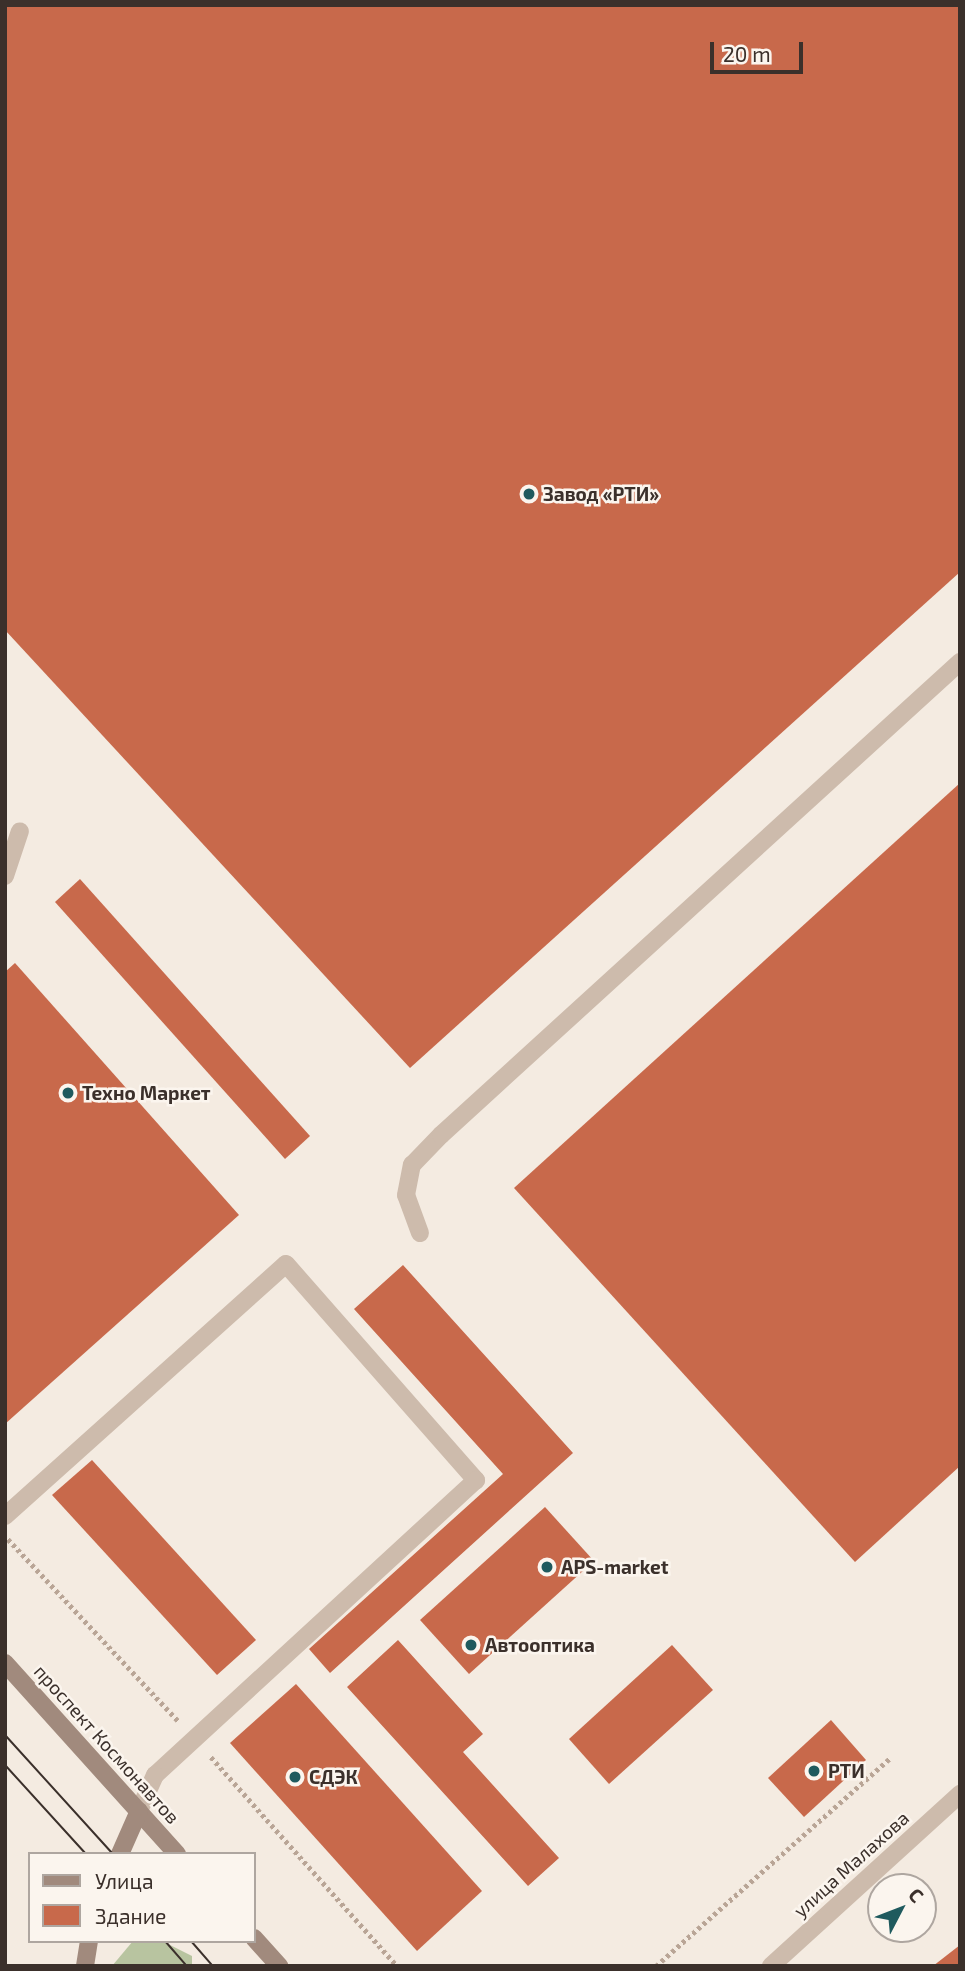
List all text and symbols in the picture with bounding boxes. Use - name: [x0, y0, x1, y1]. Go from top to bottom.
- scale bar: [713, 28, 806, 72]
- text: 20 m: [723, 41, 771, 66]
- place label: Завод «РТИ»: [543, 483, 659, 505]
- marker: Завод «РТИ»: [521, 486, 537, 502]
- place label: Техно Маркет: [82, 1082, 211, 1104]
- marker: Техно Маркет: [60, 1085, 76, 1101]
- place label: АPS-market: [561, 1556, 669, 1578]
- marker: АPS-market: [539, 1559, 555, 1575]
- place label: Автооптика: [485, 1634, 595, 1656]
- marker: Автооптика: [463, 1637, 479, 1653]
- street label: проспект Космонавтов: [30, 1660, 184, 1828]
- place label: РТИ: [828, 1760, 865, 1782]
- marker: РТИ: [806, 1763, 822, 1779]
- place label: СДЭК: [309, 1766, 358, 1788]
- marker: СДЭК: [287, 1769, 303, 1785]
- street label: улица Малахова: [789, 1806, 913, 1922]
- legend: [28, 1852, 256, 1943]
- text: Улица: [95, 1868, 154, 1893]
- north arrow: [867, 1873, 937, 1943]
- text: С: [904, 1883, 929, 1907]
- text: Здание: [95, 1903, 166, 1928]

